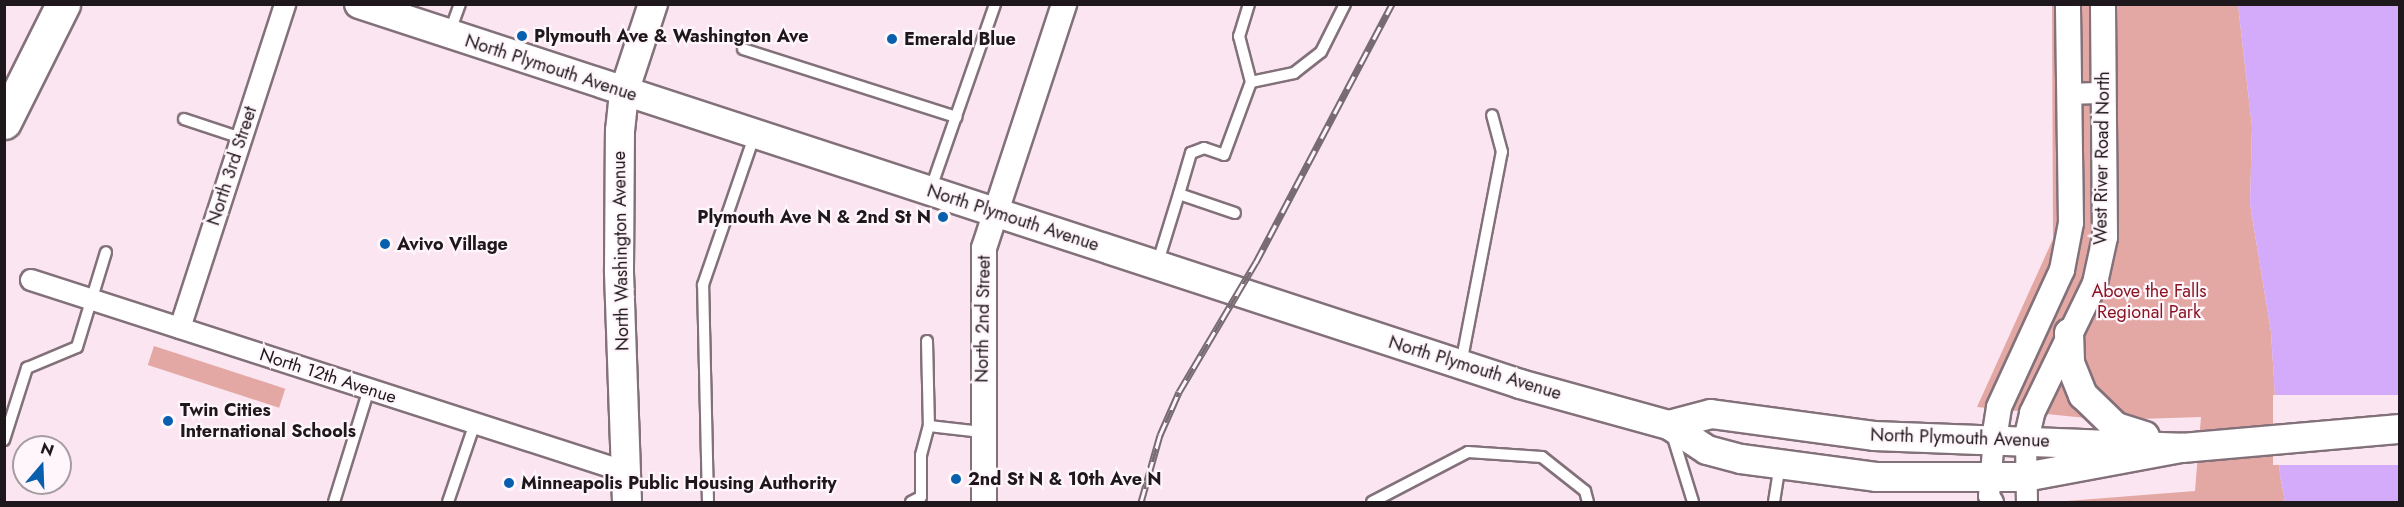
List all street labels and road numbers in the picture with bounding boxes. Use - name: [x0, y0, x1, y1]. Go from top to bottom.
- street label: North Plymouth Avenue: [462, 30, 640, 106]
- street label: West River Road North: [2090, 71, 2114, 245]
- street label: North 3rd Street: [203, 104, 261, 228]
- street label: North Washington Avenue: [608, 151, 634, 351]
- street label: North Plymouth Avenue: [924, 180, 1102, 256]
- street label: North 2nd Street: [971, 255, 995, 383]
- street label: North Plymouth Avenue: [1386, 331, 1564, 405]
- street label: North 12th Avenue: [257, 344, 399, 408]
- street label: North Plymouth Avenue: [1870, 424, 2050, 452]

